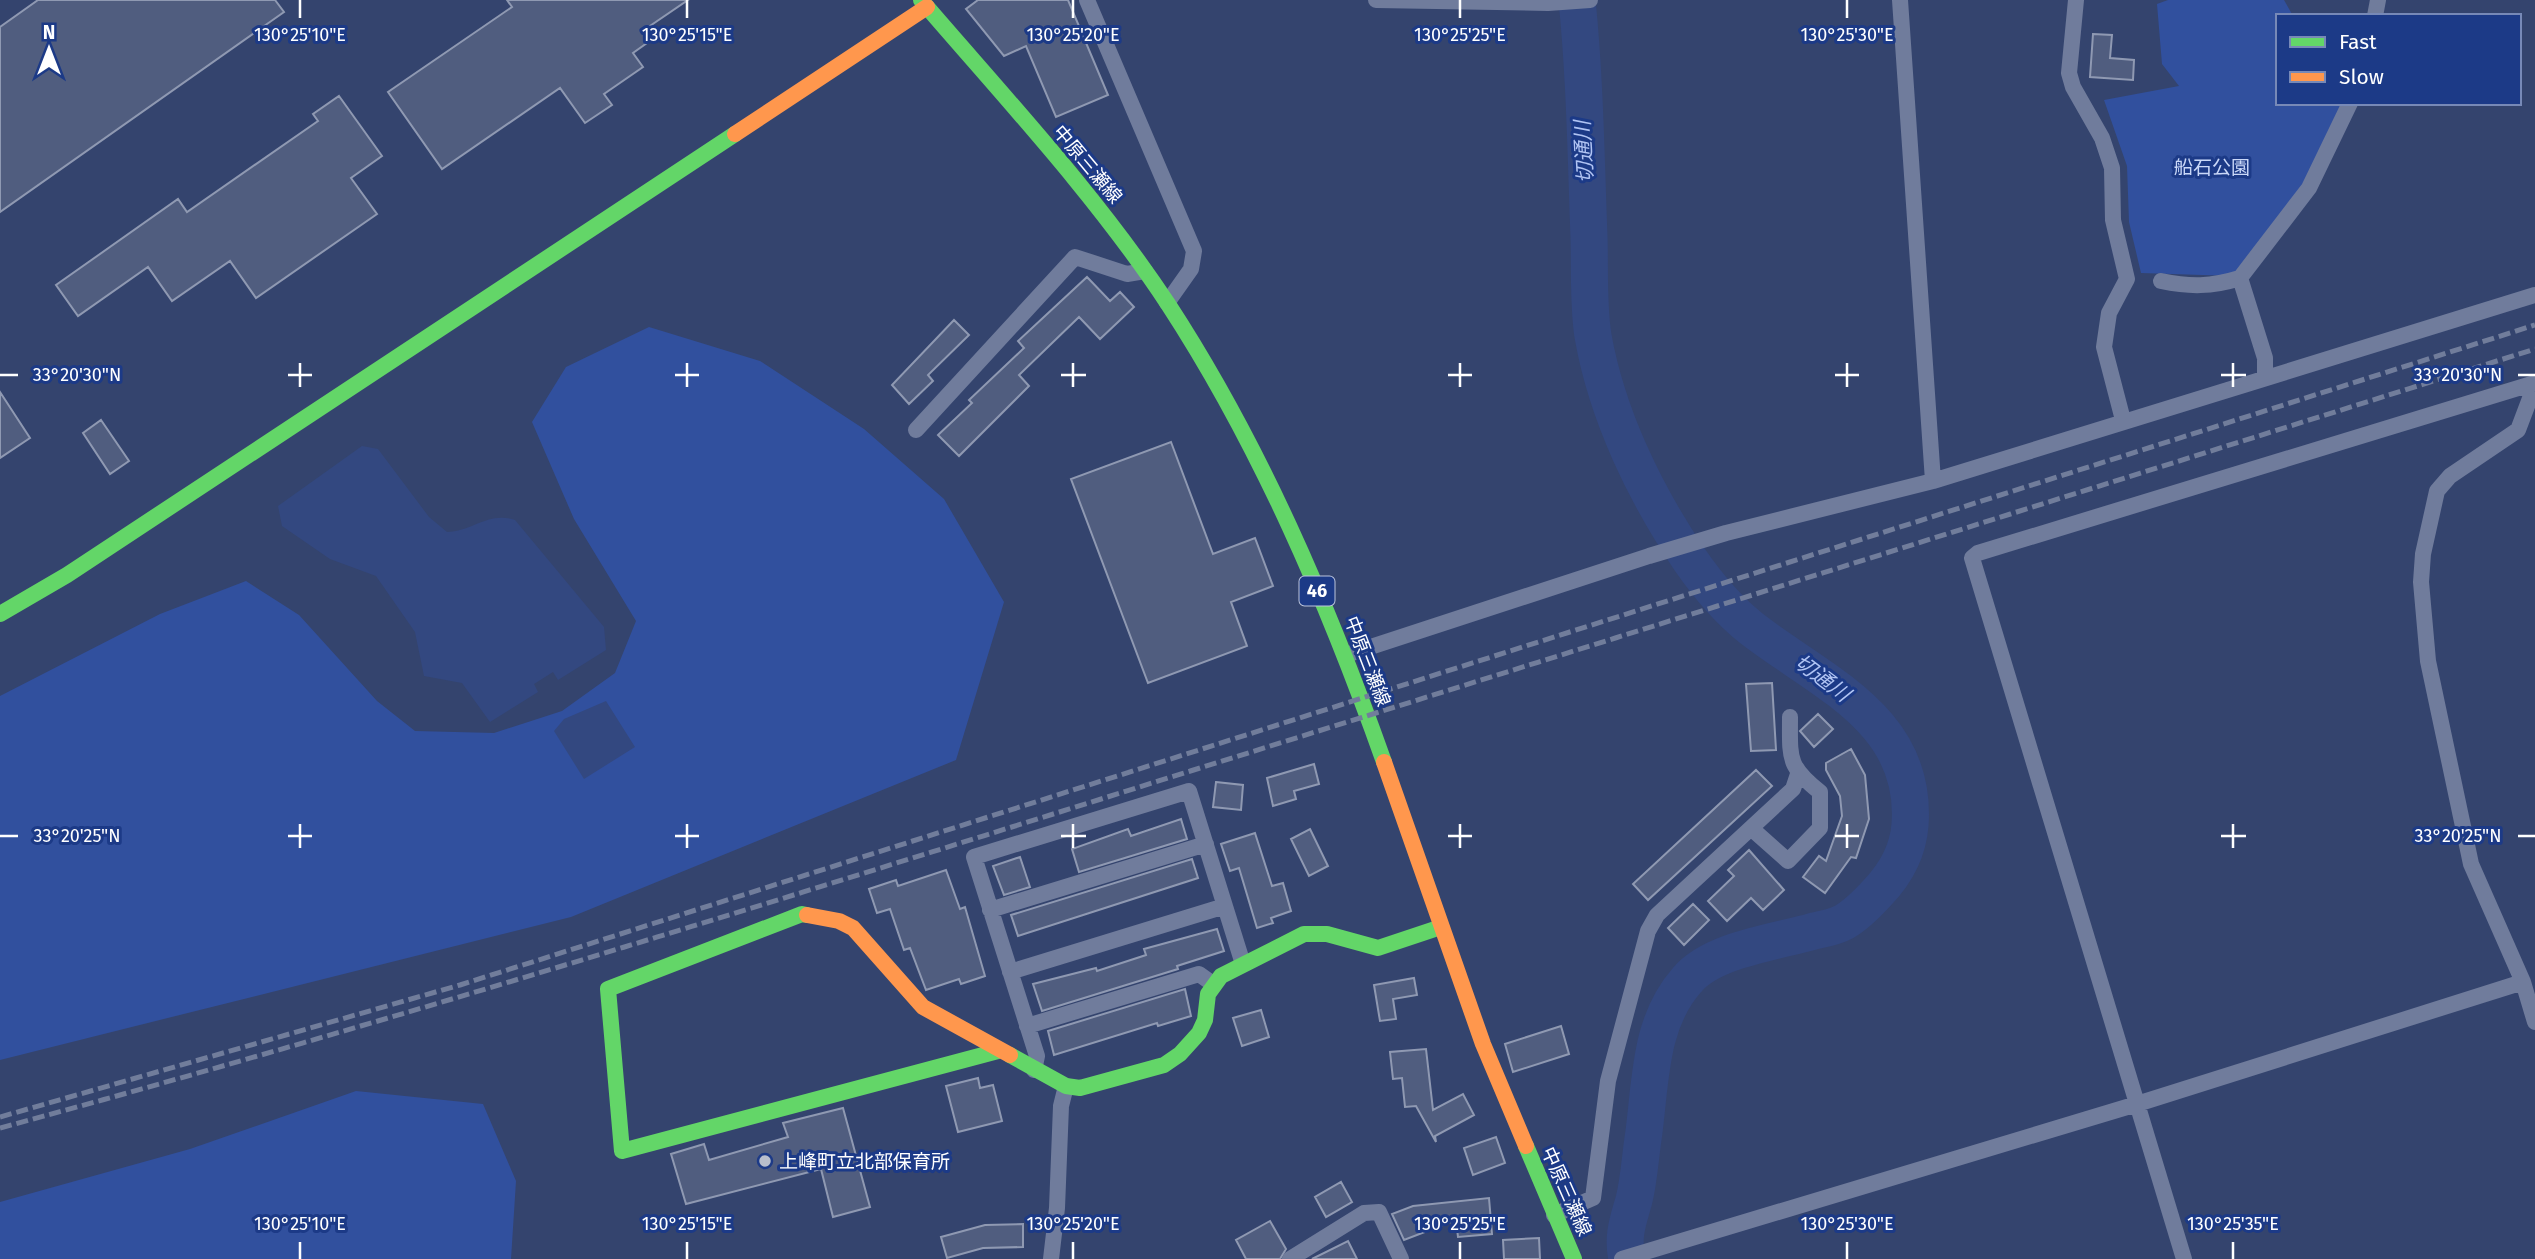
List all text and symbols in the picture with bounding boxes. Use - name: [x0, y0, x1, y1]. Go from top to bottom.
- north arrow: [14, 14, 84, 84]
- legend: [2276, 14, 2521, 105]
- text: N: [43, 21, 55, 44]
- text: 130°25'10"E: [254, 24, 346, 46]
- text: 130°25'15"E: [642, 24, 732, 46]
- text: 130°25'20"E: [1026, 24, 1120, 46]
- text: 130°25'25"E: [1414, 24, 1506, 46]
- text: 130°25'30"E: [1800, 24, 1894, 46]
- text: Fast: [2339, 29, 2377, 55]
- text: Slow: [2339, 64, 2384, 90]
- water label: 切通川: [1569, 118, 1599, 184]
- street label: 中原三瀬線: [1048, 121, 1127, 208]
- park label: 船石公園: [2174, 156, 2250, 179]
- text: 33°20'30"N: [33, 364, 121, 386]
- text: 33°20'30"N: [2414, 364, 2502, 386]
- road number: 46: [1300, 576, 1334, 606]
- street label: 中原三瀬線: [1340, 613, 1395, 710]
- water label: 切通川: [1789, 649, 1857, 709]
- text: 33°20'25"N: [34, 825, 120, 847]
- text: 33°20'25"N: [2415, 825, 2501, 847]
- street label: 中原三瀬線: [1537, 1143, 1596, 1239]
- place label: 上峰町立北部保育所: [779, 1150, 950, 1173]
- marker: 上峰町立北部保育所: [757, 1153, 773, 1169]
- text: 130°25'10"E: [254, 1213, 346, 1235]
- text: 130°25'15"E: [642, 1213, 732, 1235]
- text: 130°25'20"E: [1026, 1213, 1120, 1235]
- text: 130°25'25"E: [1414, 1213, 1506, 1235]
- text: 130°25'30"E: [1800, 1213, 1894, 1235]
- text: 130°25'35"E: [2187, 1213, 2279, 1235]

